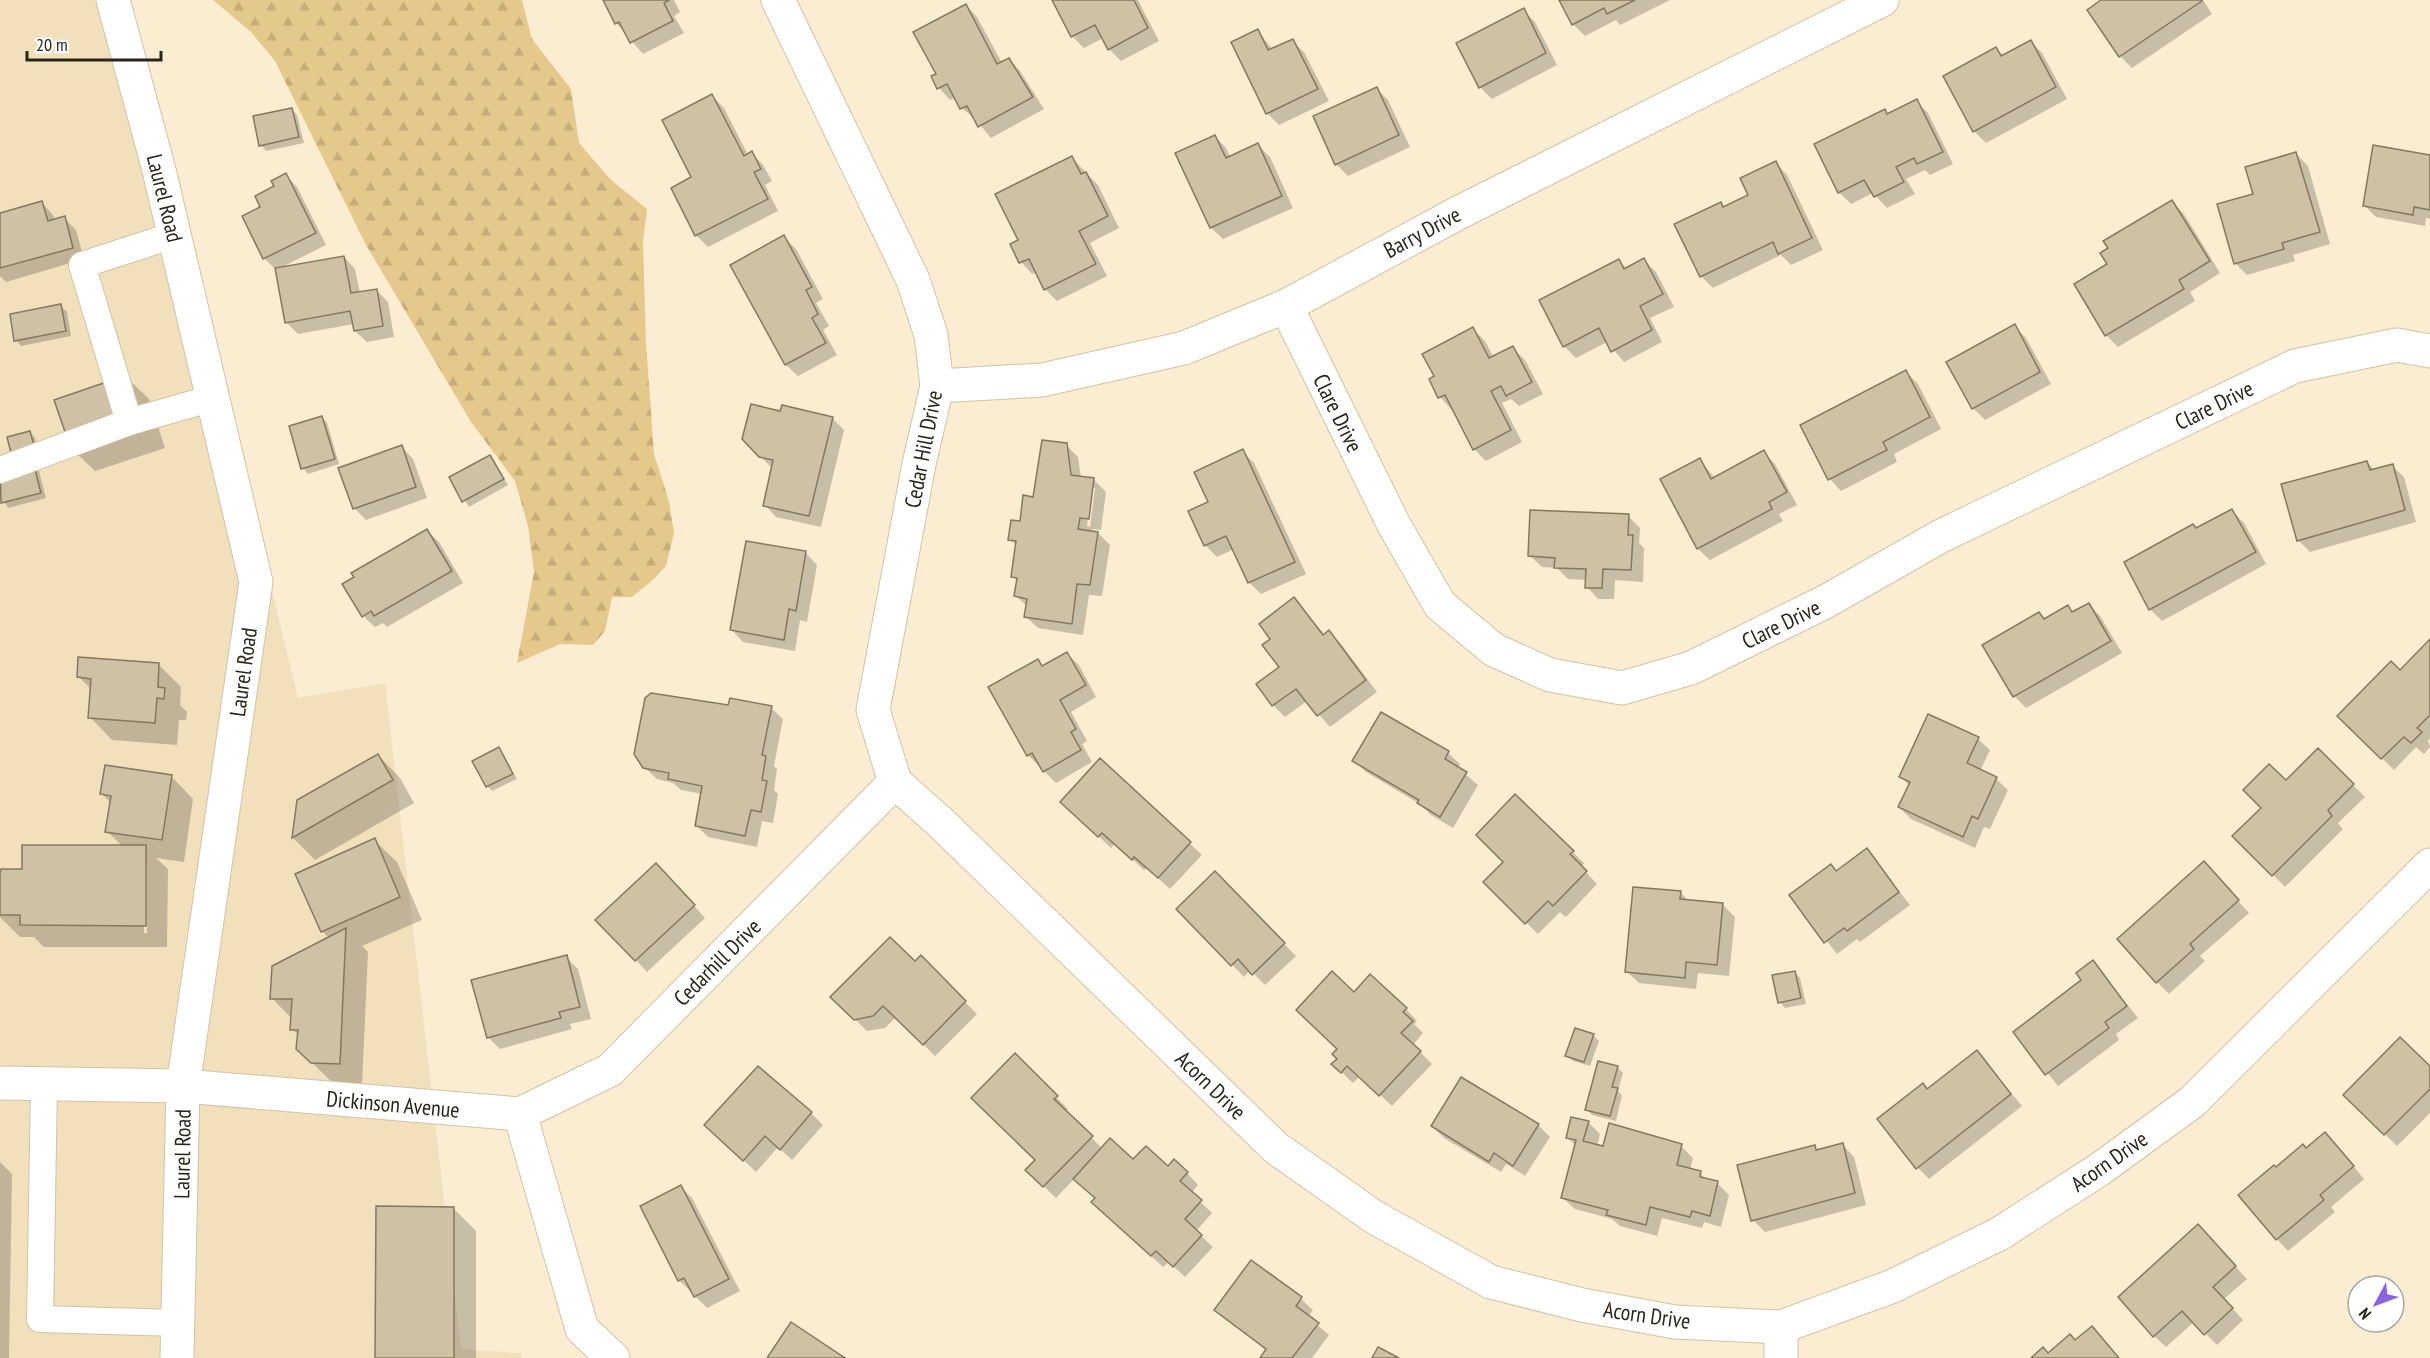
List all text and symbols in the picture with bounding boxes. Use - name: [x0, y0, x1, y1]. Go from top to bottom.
- scale bar: [27, 24, 160, 62]
- text: 20 m: [36, 33, 68, 56]
- street label: Laurel Road: [141, 151, 189, 245]
- street label: Barry Drive: [1379, 200, 1465, 264]
- street label: Clare Drive: [1307, 369, 1369, 457]
- street label: Clare Drive: [2170, 374, 2258, 436]
- street label: Cedar Hill Drive: [898, 388, 948, 510]
- street label: Clare Drive: [1737, 593, 1825, 655]
- street label: Laurel Road: [223, 626, 263, 718]
- street label: Cedarhill Drive: [667, 912, 767, 1012]
- street label: Acorn Drive: [1170, 1045, 1252, 1125]
- street label: Dickinson Avenue: [325, 1084, 461, 1124]
- street label: Laurel Road: [167, 1109, 197, 1199]
- street label: Acorn Drive: [2065, 1124, 2153, 1198]
- north arrow: [2346, 1274, 2406, 1334]
- street label: Acorn Drive: [1602, 1295, 1692, 1335]
- text: N: [2354, 1304, 2375, 1324]

